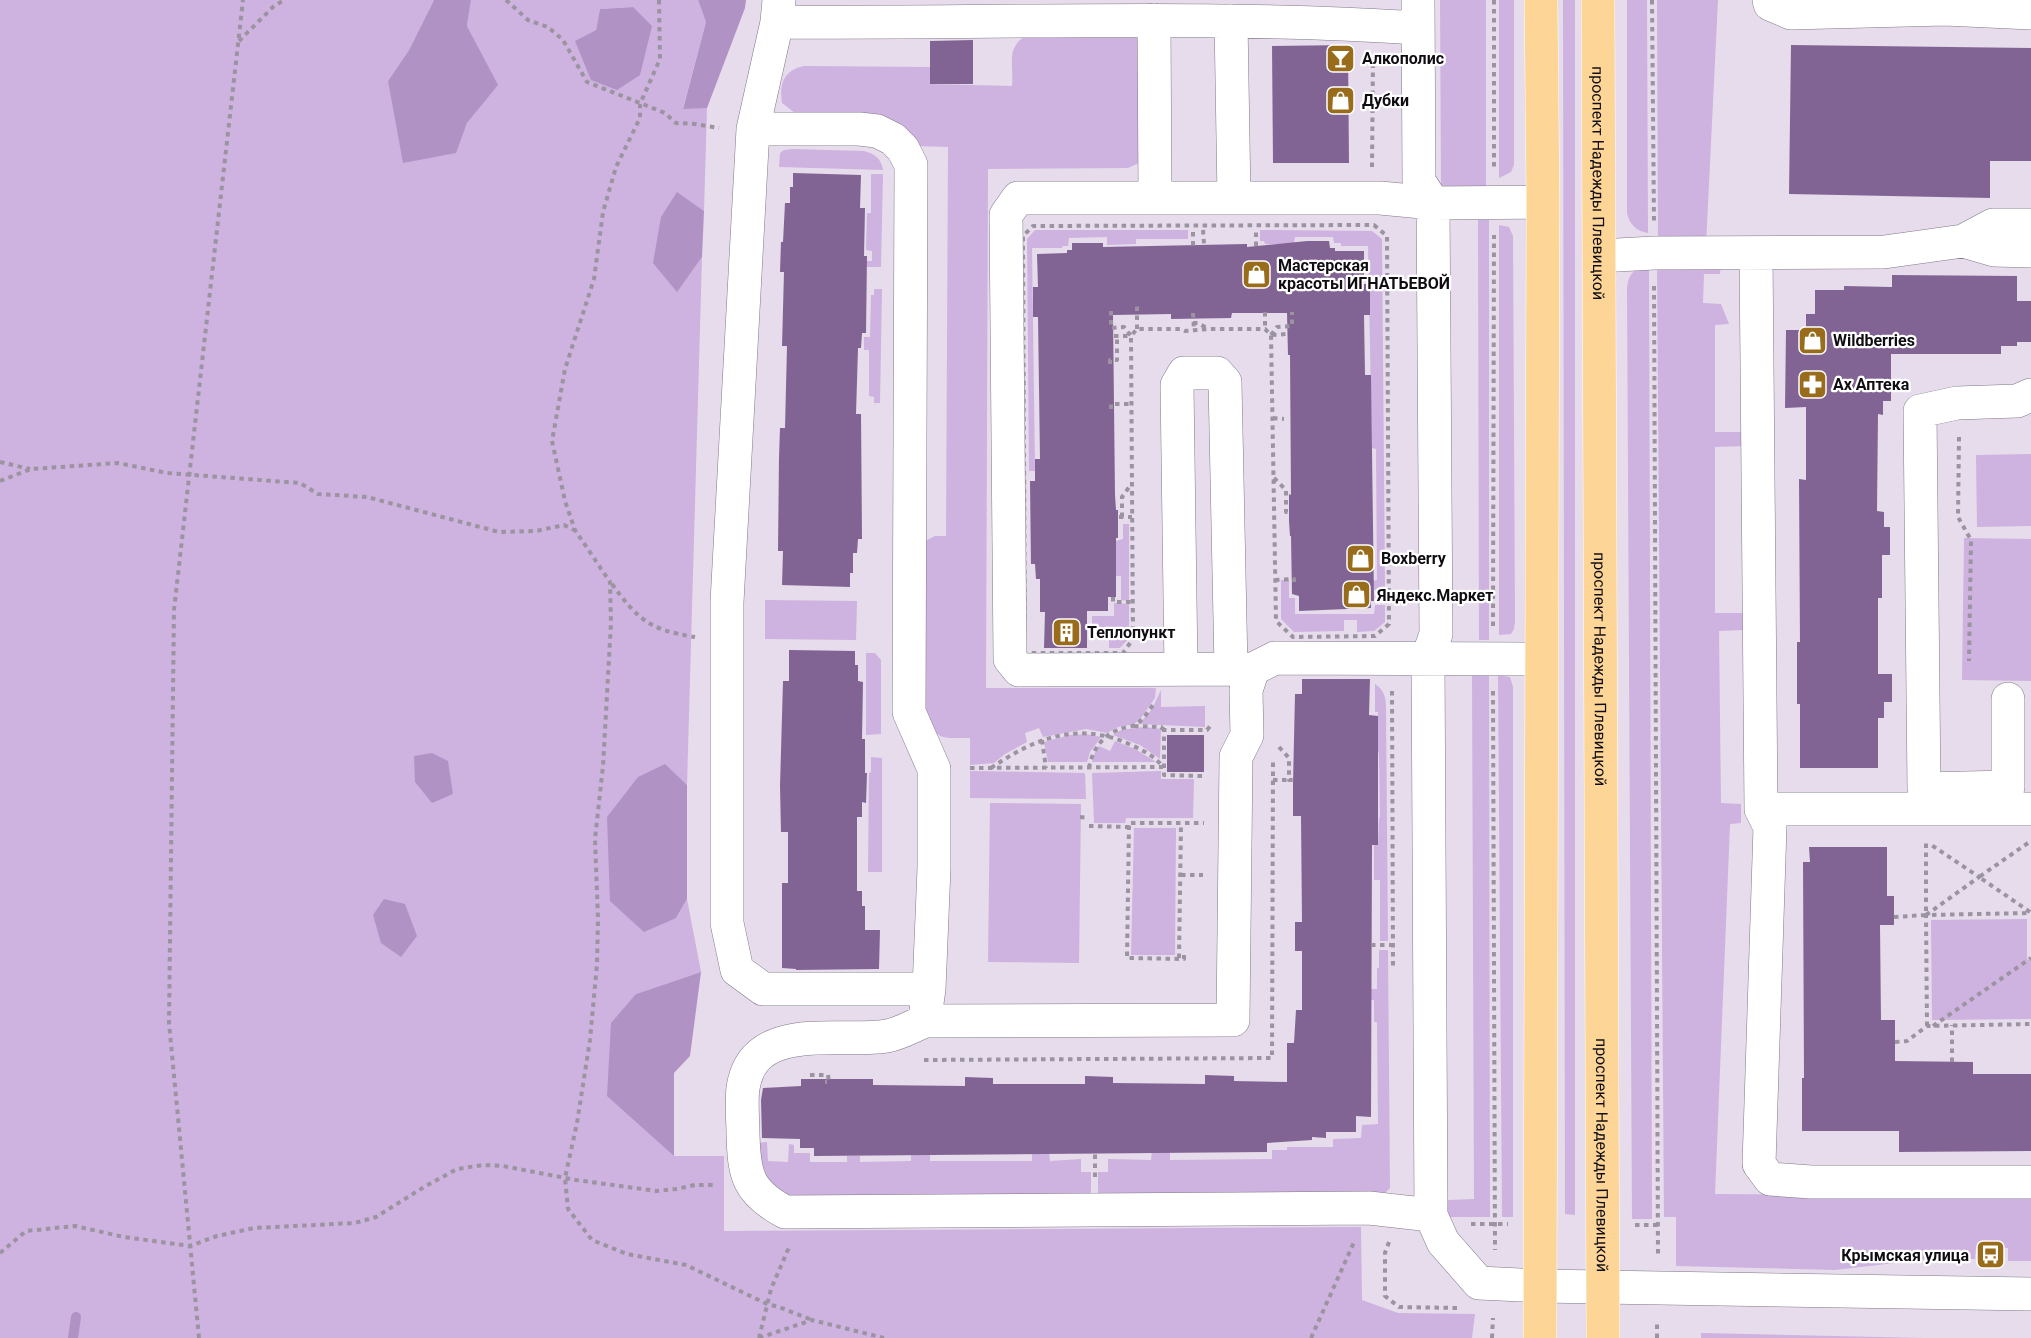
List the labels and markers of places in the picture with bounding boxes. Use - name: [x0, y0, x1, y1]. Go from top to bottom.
- bar icon: Алкополис: [1325, 42, 1357, 74]
- place label: Алкополис: [1362, 49, 1444, 68]
- shop icon: Дубки: [1325, 84, 1357, 116]
- place label: Дубки: [1362, 91, 1409, 110]
- place label: Мастерская красоты ИГНАТЬЕВОЙ: [1278, 256, 1450, 293]
- shop icon: Мастерская красоты ИГНАТЬЕВОЙ: [1241, 258, 1273, 290]
- shop icon: Wildberries: [1796, 324, 1828, 356]
- place label: Wildberries: [1833, 331, 1915, 350]
- pharmacy icon: Ах Аптека: [1796, 368, 1828, 400]
- place label: Ах Аптека: [1833, 375, 1910, 394]
- shop icon: Boxberry: [1344, 542, 1376, 574]
- place label: Boxberry: [1381, 549, 1447, 568]
- shop icon: Яндекс.Маркет: [1340, 579, 1372, 611]
- place label: Яндекс.Маркет: [1376, 586, 1493, 605]
- building icon: Теплопункт: [1050, 616, 1082, 648]
- place label: Теплопункт: [1087, 623, 1175, 642]
- bus stop icon: Крымская улица: [1974, 1239, 2006, 1271]
- place label: Крымская улица: [1841, 1246, 1969, 1265]

